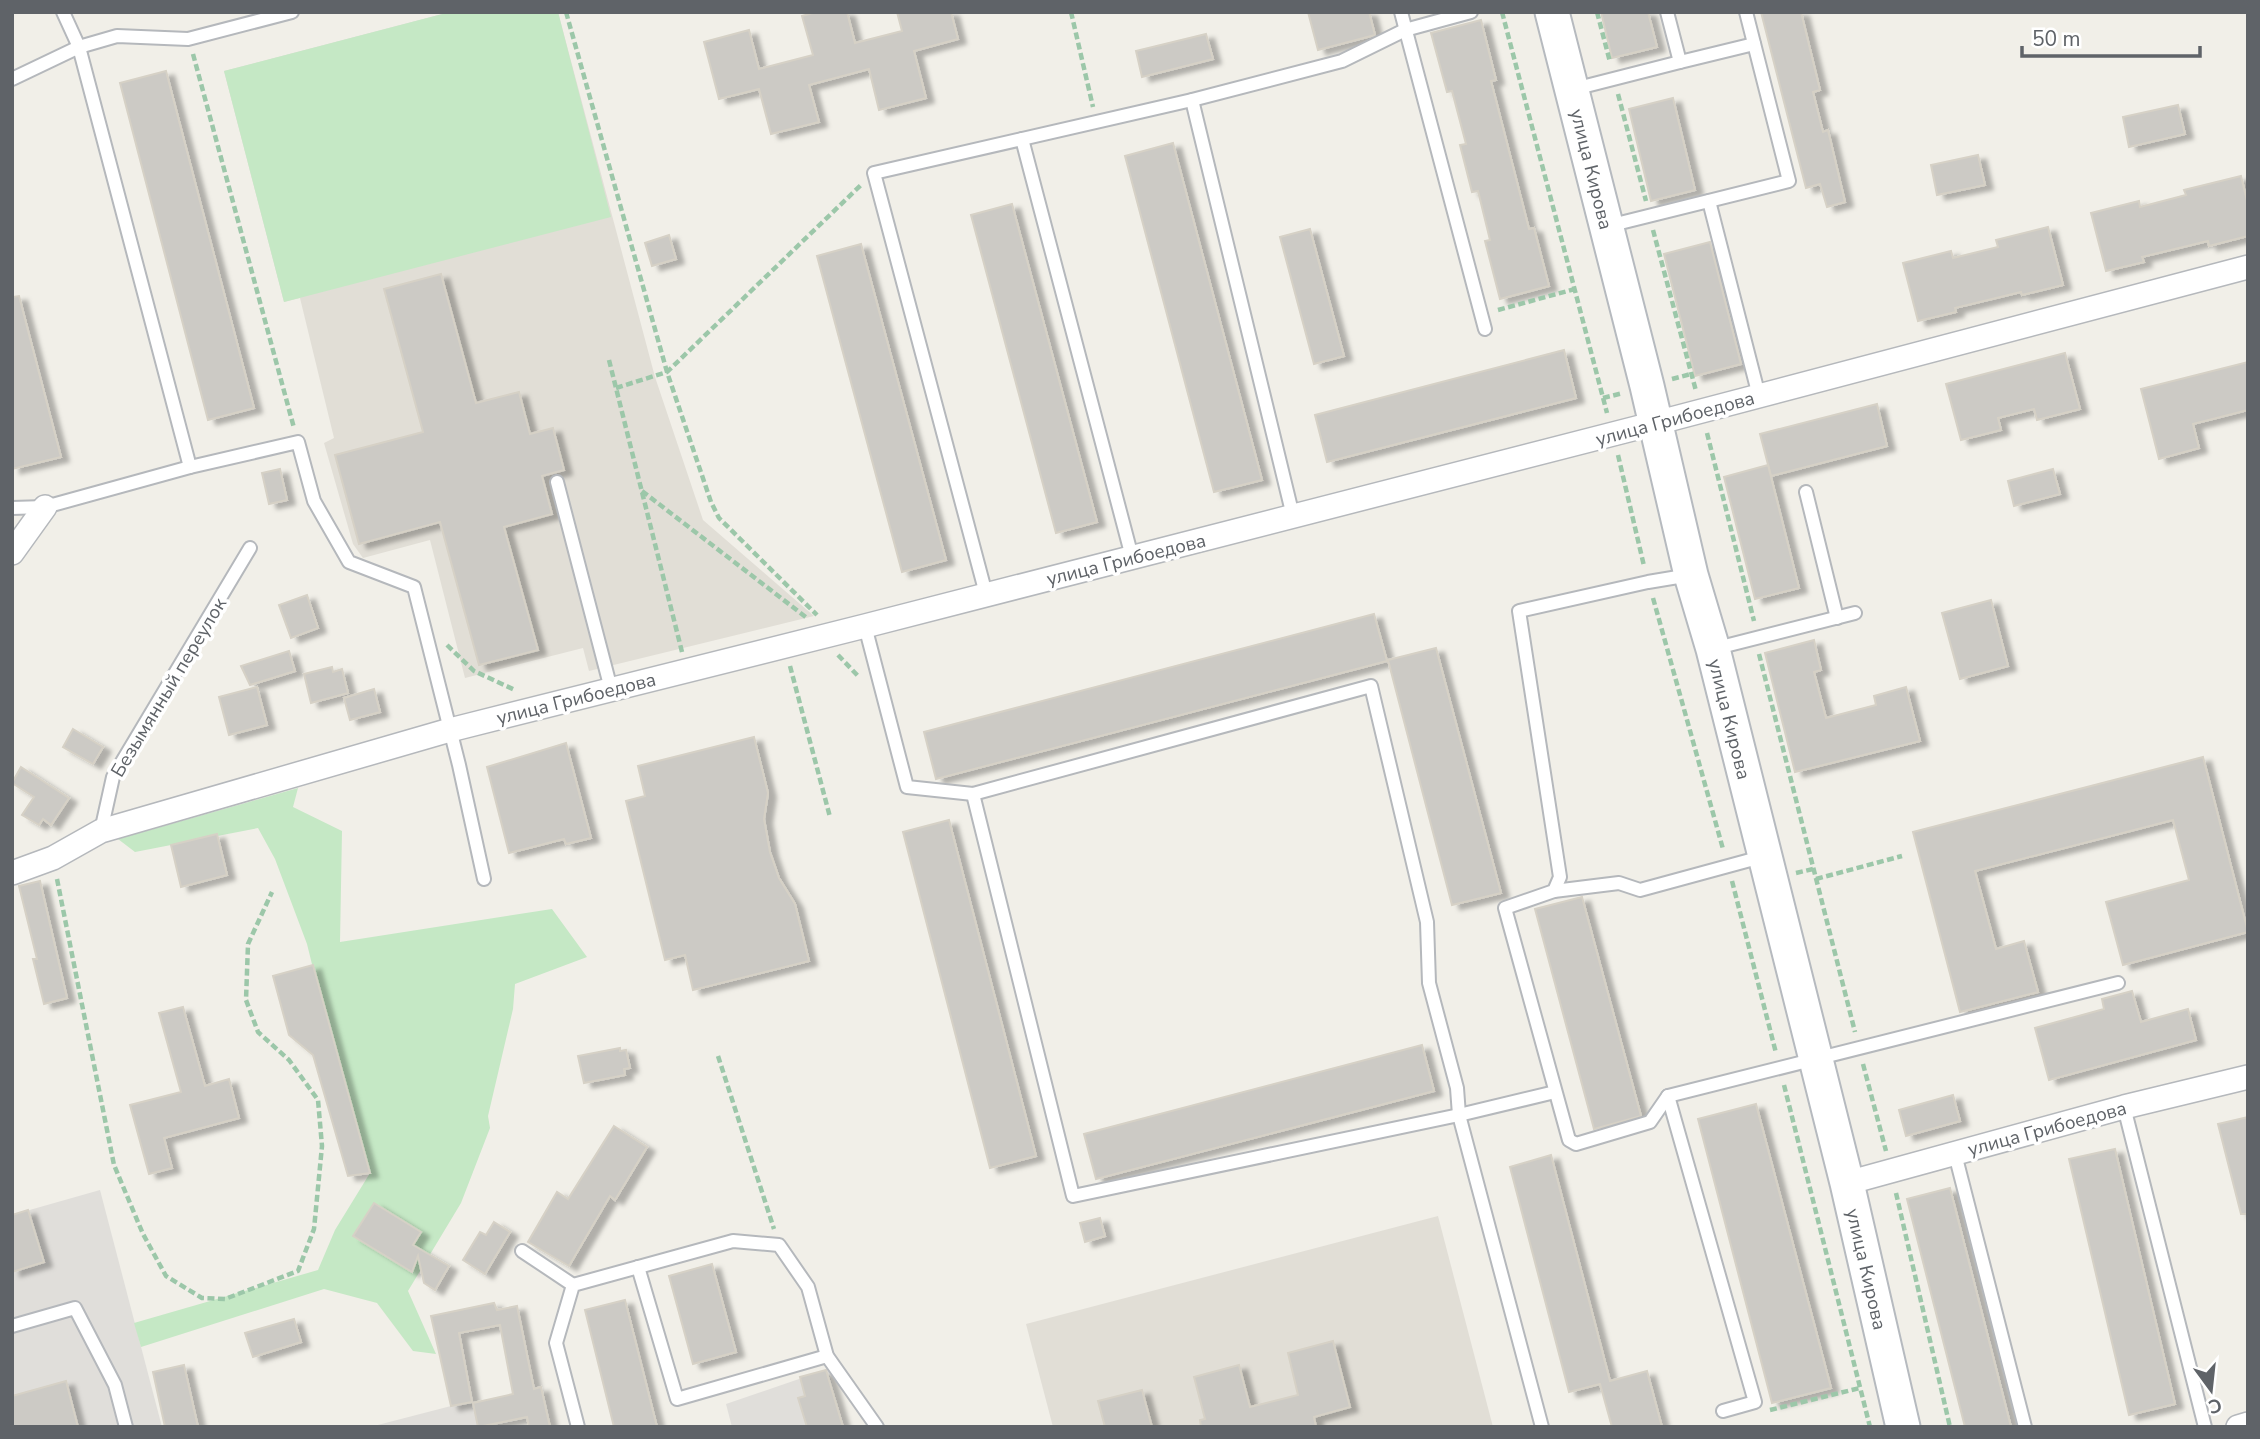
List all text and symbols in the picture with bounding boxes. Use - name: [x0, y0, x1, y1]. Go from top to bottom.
- scale bar: [2022, 14, 2200, 58]
- text: 50 m: [2032, 25, 2081, 53]
- street label: улица Кирова: [1563, 106, 1619, 232]
- street label: улица Грибоедова: [1593, 385, 1758, 453]
- street label: улица Грибоедова: [1044, 528, 1209, 592]
- street label: Безымянный переулок: [105, 593, 233, 782]
- street label: улица Кирова: [1701, 656, 1757, 782]
- street label: улица Грибоедова: [494, 667, 659, 731]
- street label: улица Грибоедова: [1965, 1095, 2130, 1163]
- street label: улица Кирова: [1839, 1206, 1893, 1332]
- north arrow: [2176, 1355, 2246, 1425]
- text: С: [2205, 1391, 2225, 1420]

